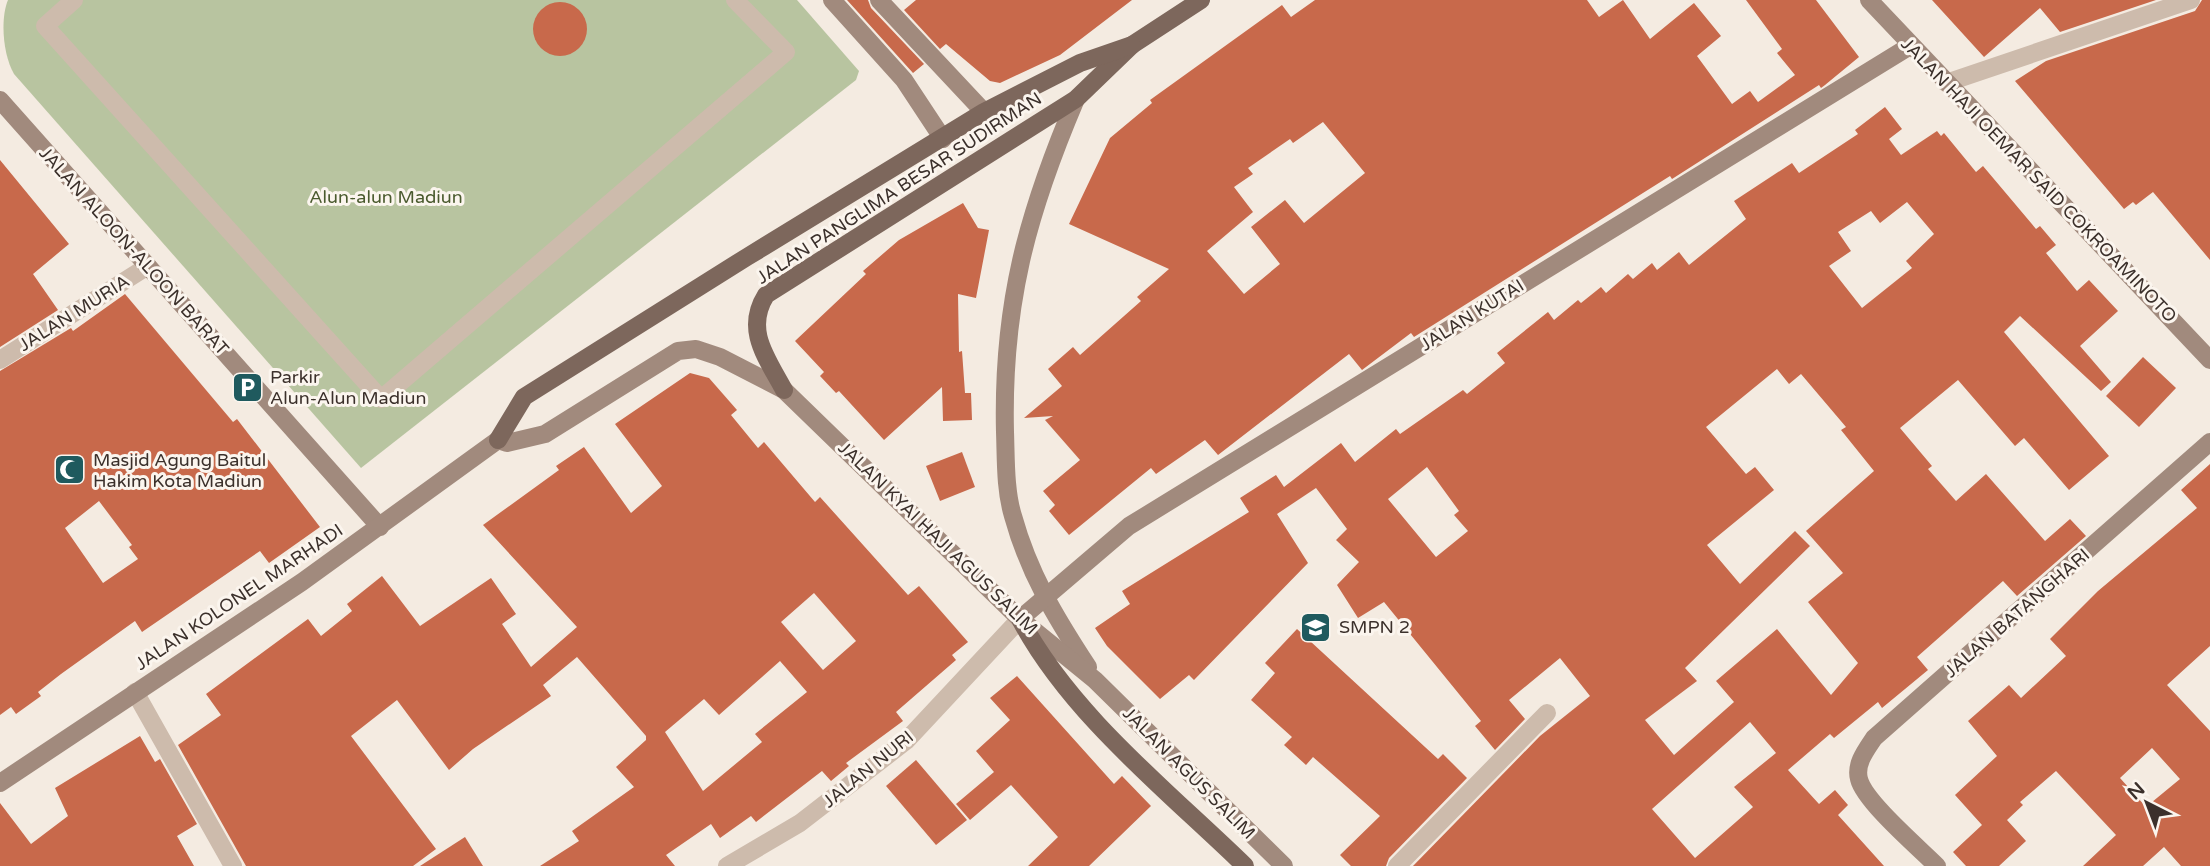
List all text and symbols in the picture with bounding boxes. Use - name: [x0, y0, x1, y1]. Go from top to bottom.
- street label: JALAN HAJI OEMAR SAID COKROAMINOTO: [1896, 33, 2182, 327]
- street label: JALAN PANGLIMA BESAR SUDIRMAN: [752, 87, 1046, 289]
- street label: JALAN ALOON-ALOON BARAT: [34, 142, 234, 360]
- park label: Alun-alun Madiun: [309, 186, 463, 208]
- street label: JALAN MURIA: [14, 270, 134, 356]
- street label: JALAN KUTAI: [1416, 274, 1528, 356]
- place label: Parkir Alun-Alun Madiun: [270, 366, 427, 409]
- parking icon: Parkir Alun-Alun Madiun: [230, 370, 264, 404]
- street label: JALAN KYAI HAJI AGUS SALIM: [834, 437, 1042, 639]
- place label: Masjid Agung Baitul Hakim Kota Madiun: [93, 449, 266, 492]
- mosque icon: Masjid Agung Baitul Hakim Kota Madiun: [53, 453, 87, 487]
- street label: JALAN KOLONEL MARHADI: [131, 519, 347, 675]
- street label: JALAN BATANGHARI: [1940, 544, 2094, 682]
- school or university icon: SMPN 2: [1299, 610, 1333, 644]
- place label: SMPN 2: [1339, 616, 1410, 638]
- street label: JALAN AGUS SALIM: [1118, 702, 1260, 844]
- street label: JALAN NURI: [818, 726, 918, 812]
- north arrow: [2112, 768, 2182, 838]
- text: N: [2123, 778, 2149, 804]

